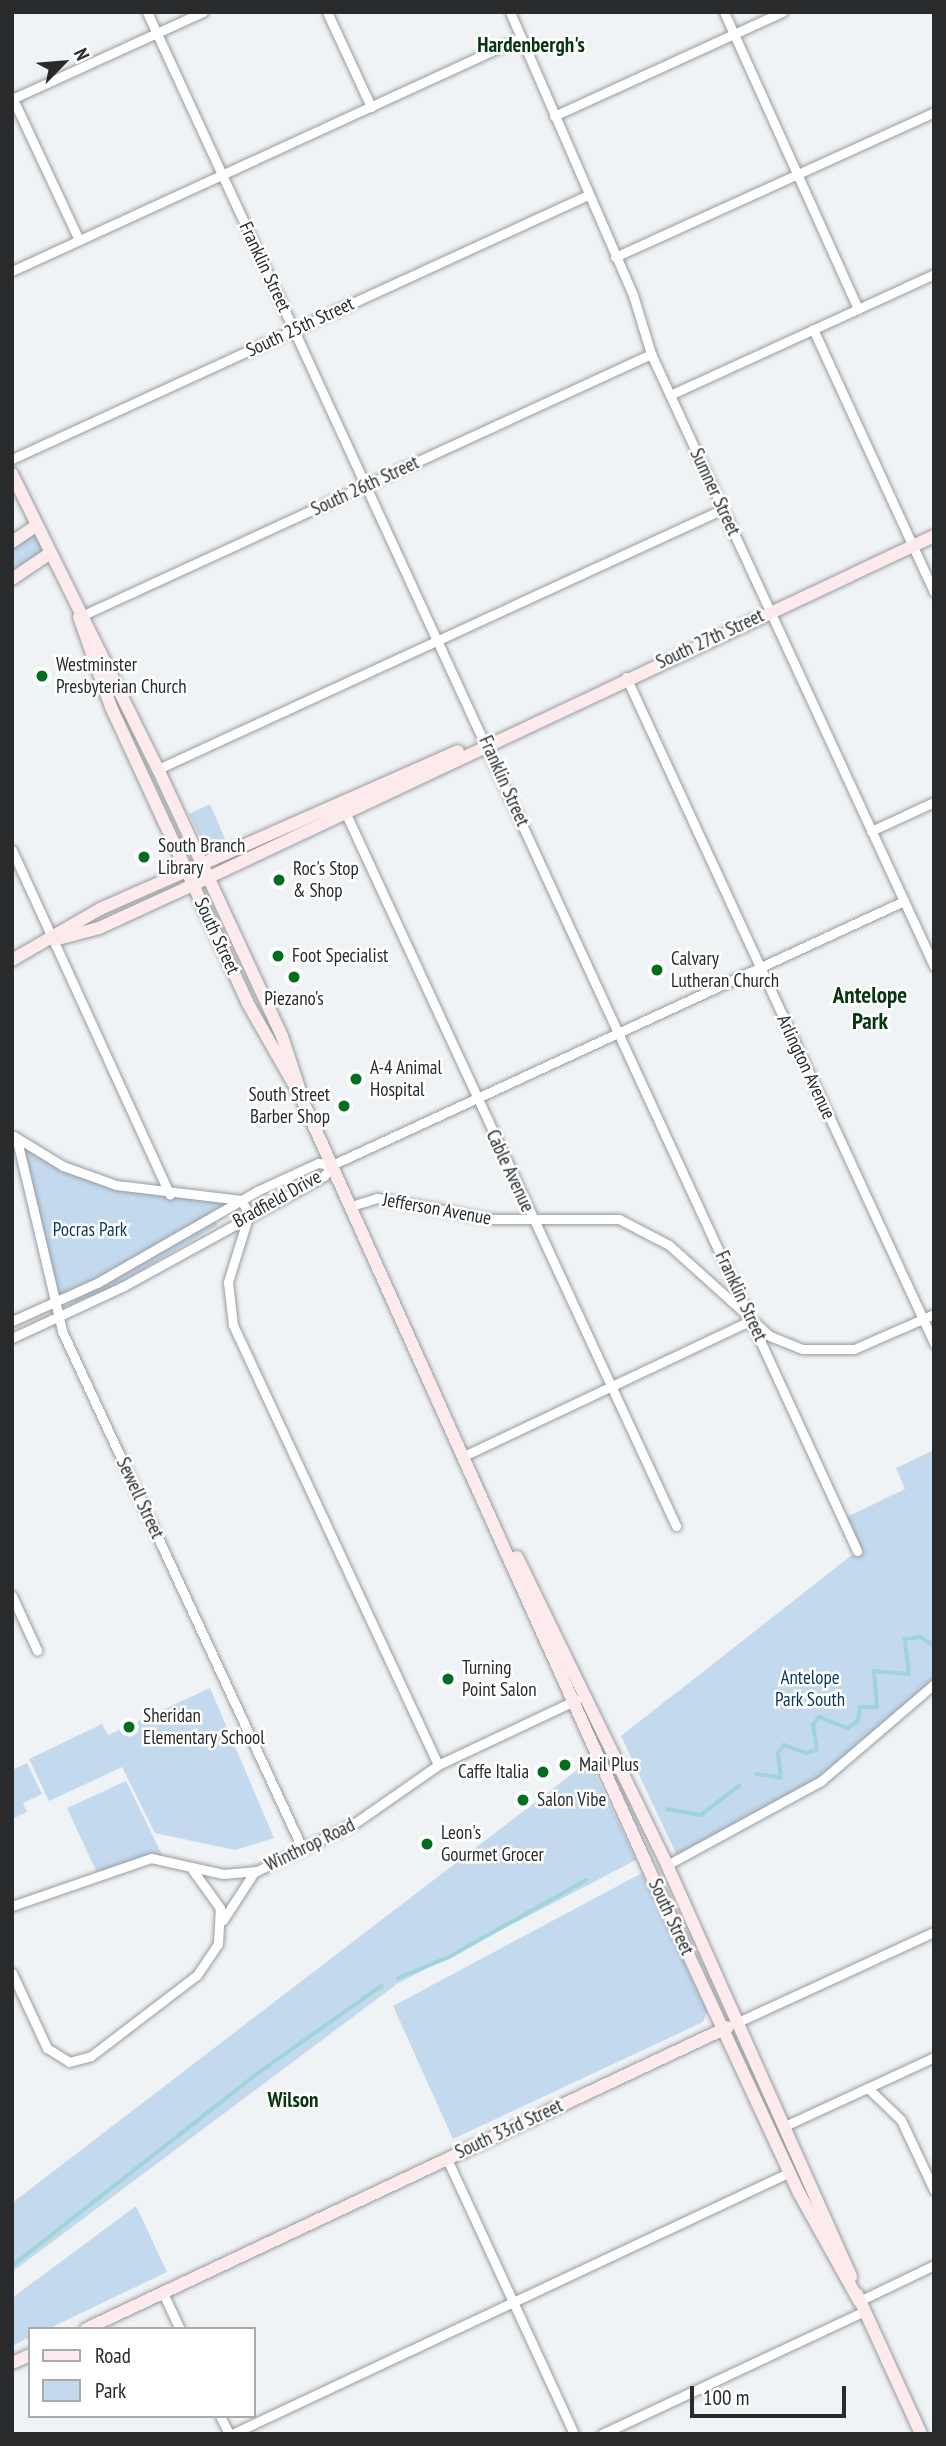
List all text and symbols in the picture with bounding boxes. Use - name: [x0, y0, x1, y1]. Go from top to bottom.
- north arrow: [28, 28, 98, 98]
- district label: Hardenbergh's: [477, 32, 585, 58]
- text: N: [69, 44, 95, 64]
- street label: Franklin Street: [234, 218, 296, 316]
- street label: South 25th Street: [243, 292, 357, 362]
- street label: Sumner Street: [685, 445, 745, 539]
- street label: South 26th Street: [308, 451, 422, 521]
- street label: South 27th Street: [653, 604, 767, 674]
- place label: Westminster Presbyterian Church: [56, 654, 187, 698]
- marker: Westminster Presbyterian Church: [34, 668, 50, 684]
- street label: Franklin Street: [474, 732, 534, 830]
- place label: South Branch Library: [158, 835, 245, 879]
- marker: South Branch Library: [136, 849, 152, 865]
- place label: Roc's Stop & Shop: [293, 858, 359, 902]
- marker: Roc's Stop & Shop: [271, 872, 287, 888]
- street label: South Street: [189, 894, 245, 978]
- place label: Foot Specialist: [292, 945, 388, 967]
- marker: Foot Specialist: [270, 948, 286, 964]
- place label: Calvary Lutheran Church: [671, 948, 779, 992]
- marker: Calvary Lutheran Church: [649, 962, 665, 978]
- marker: Piezano's: [286, 969, 302, 985]
- district label: Antelope Park: [833, 981, 907, 1035]
- place label: Piezano's: [264, 988, 324, 1010]
- street label: Arlington Avenue: [772, 1011, 840, 1123]
- place label: A-4 Animal Hospital: [370, 1057, 442, 1101]
- marker: A-4 Animal Hospital: [348, 1071, 364, 1087]
- place label: South Street Barber Shop: [248, 1084, 330, 1128]
- marker: South Street Barber Shop: [336, 1098, 352, 1114]
- street label: Cable Avenue: [481, 1126, 539, 1216]
- street label: Bradfield Drive: [229, 1165, 325, 1233]
- street label: Jefferson Avenue: [381, 1188, 493, 1230]
- park label: Pocras Park: [53, 1219, 127, 1241]
- street label: Franklin Street: [710, 1247, 772, 1345]
- street label: Sewell Street: [111, 1454, 169, 1542]
- place label: Turning Point Salon: [462, 1657, 537, 1701]
- park label: Antelope Park South: [775, 1667, 845, 1711]
- marker: Turning Point Salon: [440, 1671, 456, 1687]
- place label: Sheridan Elementary School: [143, 1705, 265, 1749]
- marker: Sheridan Elementary School: [121, 1719, 137, 1735]
- place label: Mail Plus: [579, 1754, 639, 1776]
- marker: Mail Plus: [557, 1757, 573, 1773]
- place label: Caffe Italia: [458, 1761, 529, 1783]
- marker: Caffe Italia: [535, 1764, 551, 1780]
- place label: Salon Vibe: [537, 1789, 607, 1811]
- marker: Salon Vibe: [515, 1792, 531, 1808]
- street label: Winthrop Road: [261, 1814, 359, 1876]
- place label: Leon's Gourmet Grocer: [441, 1822, 544, 1866]
- marker: Leon's Gourmet Grocer: [419, 1836, 435, 1852]
- street label: South Street: [643, 1875, 699, 1959]
- district label: Wilson: [267, 2087, 319, 2113]
- street label: South 33rd Street: [452, 2094, 566, 2164]
- legend: [28, 2327, 256, 2418]
- text: Road: [95, 2342, 131, 2369]
- scale bar: [694, 2372, 850, 2416]
- text: Park: [95, 2377, 126, 2404]
- text: 100 m: [703, 2384, 749, 2411]

